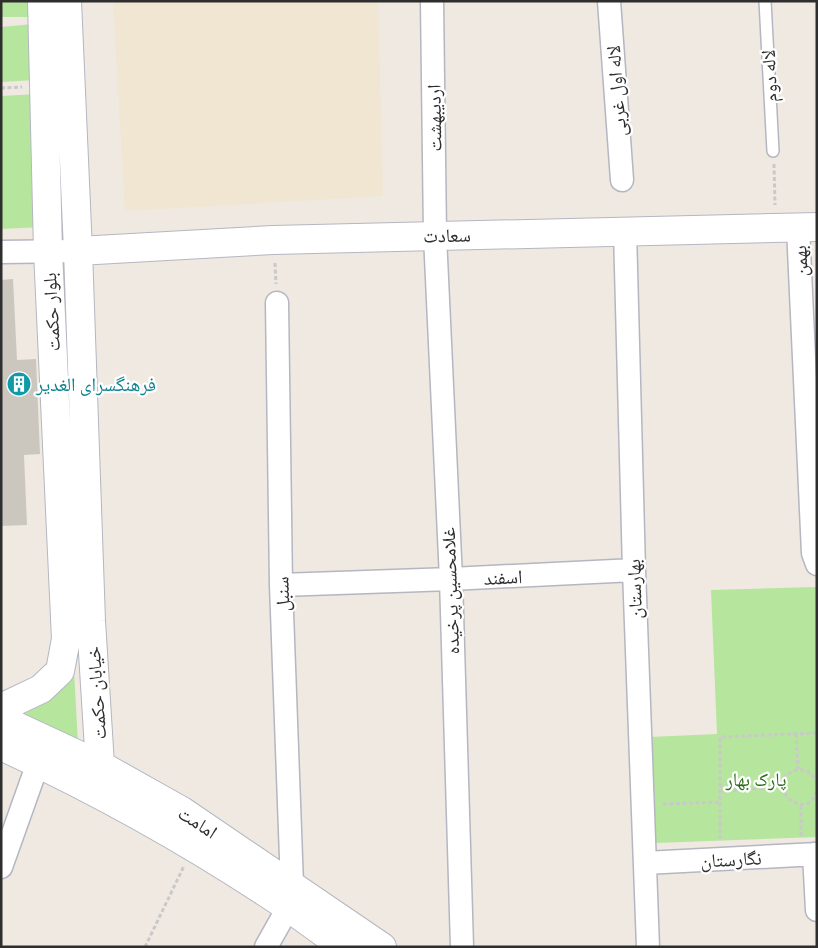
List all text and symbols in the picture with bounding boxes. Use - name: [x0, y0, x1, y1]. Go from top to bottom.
- street label: لاله اول غربی: [601, 45, 631, 137]
- street label: لاله دوم: [756, 49, 784, 103]
- street label: اردیبهشت: [421, 84, 447, 152]
- street label: سعادت: [423, 223, 471, 246]
- street label: بهمن: [787, 245, 813, 277]
- street label: بلوار حکمت: [37, 272, 65, 352]
- building icon: فرهنگسرای الغدیر: [6, 371, 32, 397]
- place label: فرهنگسرای الغدیر: [35, 372, 156, 396]
- street label: غلامحسین پرخیده: [436, 527, 464, 655]
- street label: بهارستان: [621, 559, 647, 619]
- street label: اسفند: [483, 564, 523, 589]
- street label: سنبل: [269, 576, 295, 612]
- street label: خیابان حکمت: [81, 646, 111, 740]
- park label: پارک بهار: [724, 767, 787, 791]
- street label: امامت: [174, 800, 222, 843]
- street label: نگارستان: [700, 845, 762, 873]

